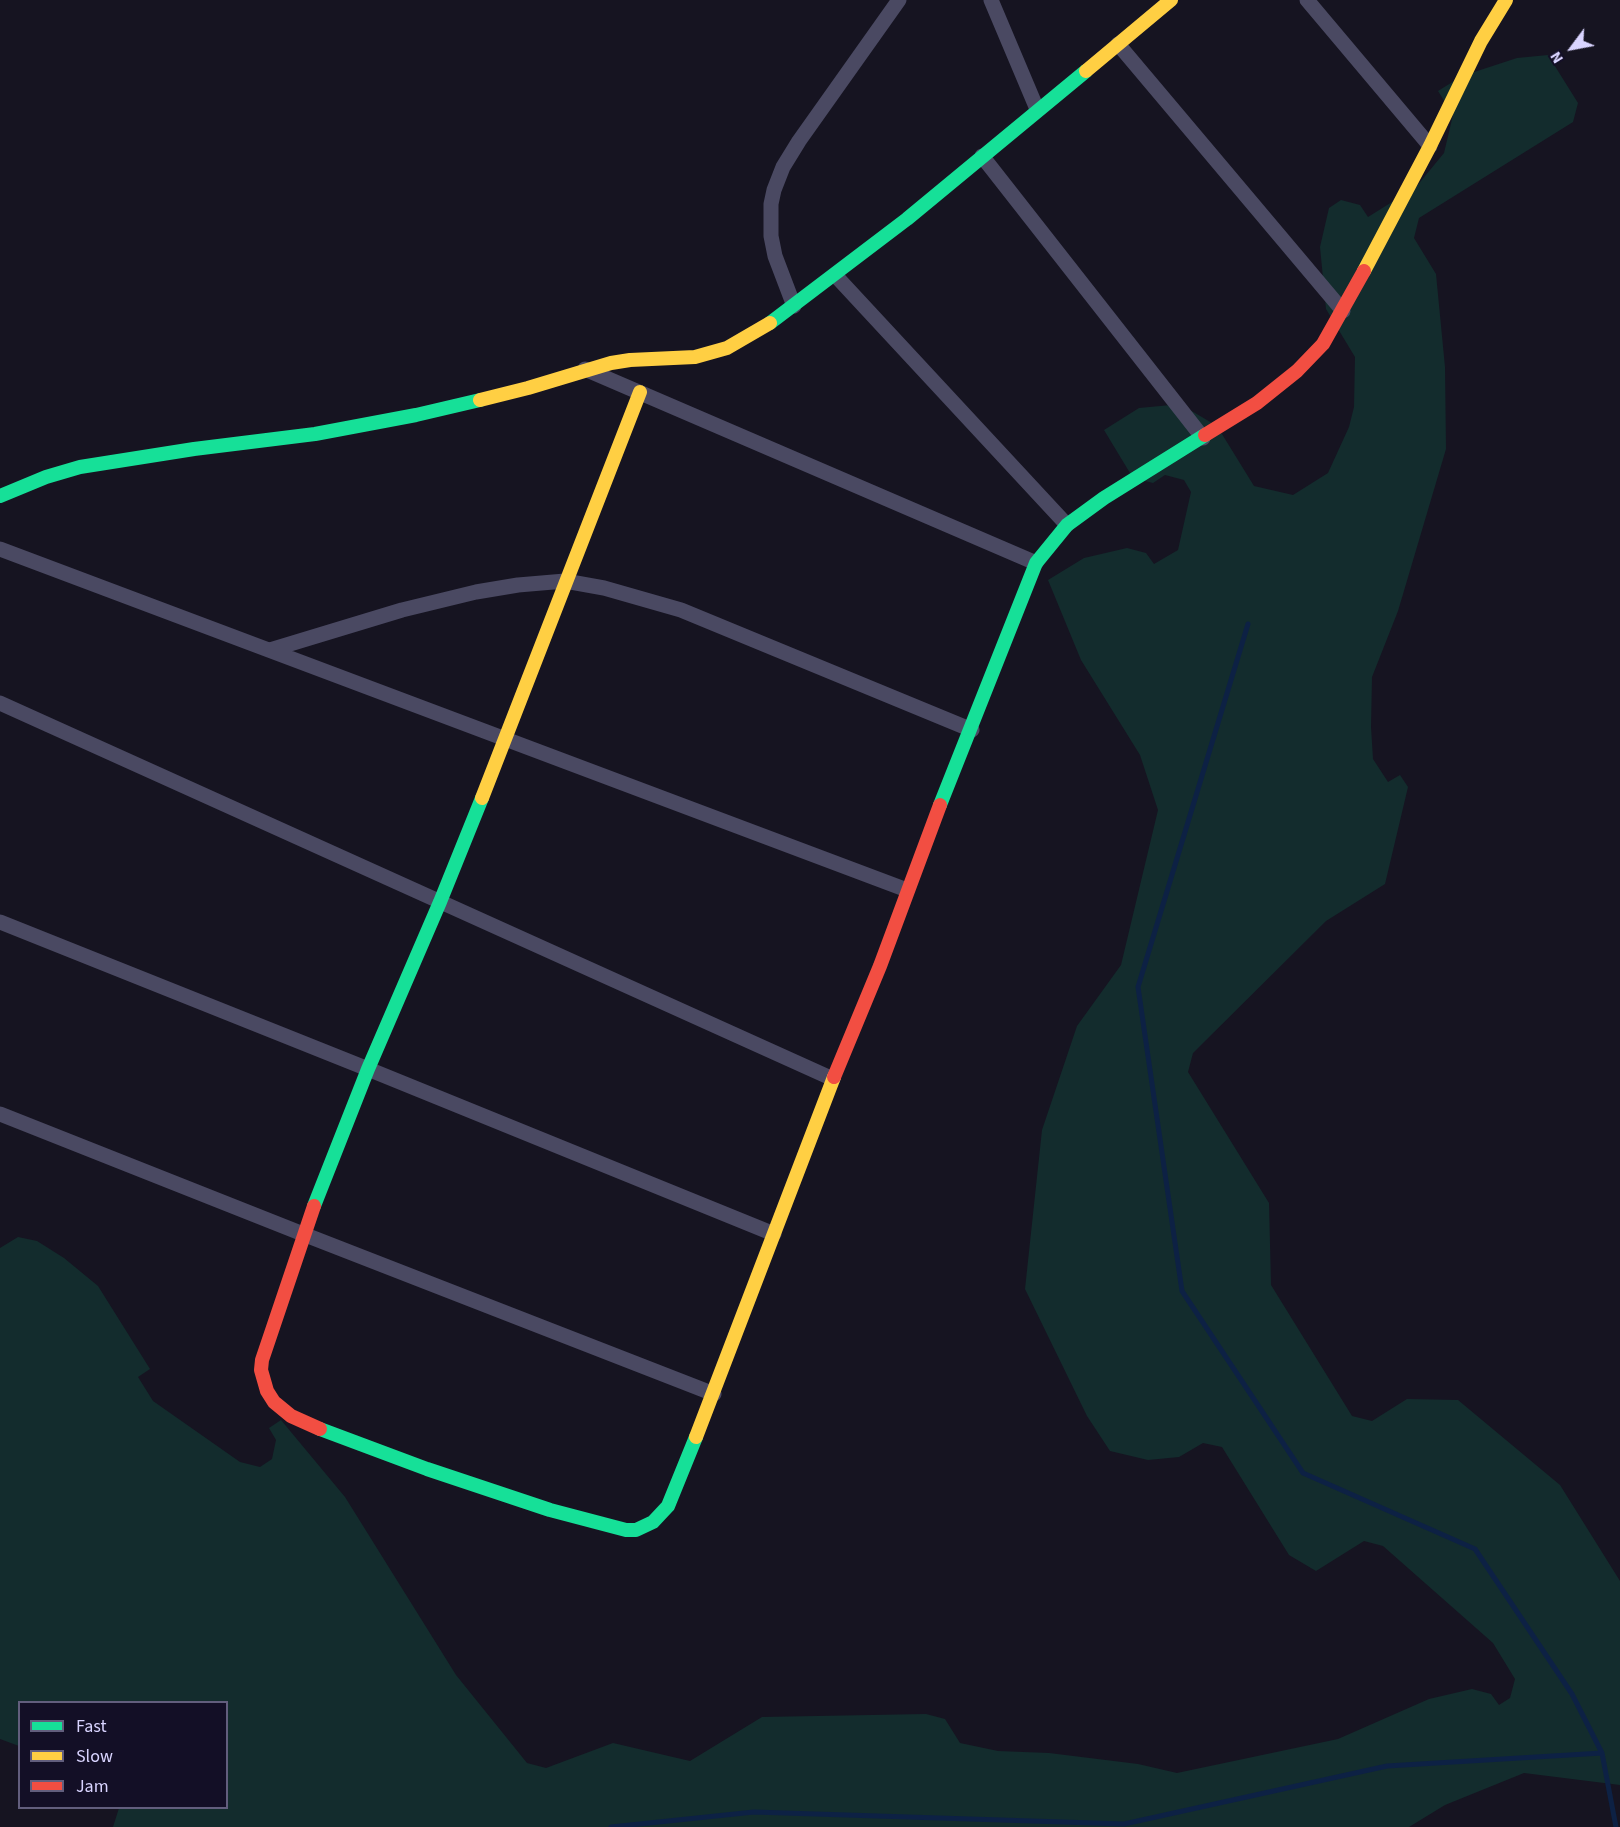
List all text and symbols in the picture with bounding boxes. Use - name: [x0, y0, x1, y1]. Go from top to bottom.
- north arrow: [1542, 18, 1602, 78]
- text: N: [1545, 47, 1569, 68]
- legend: [18, 1701, 228, 1809]
- text: Fast: [76, 1714, 107, 1739]
- text: Slow: [76, 1744, 113, 1769]
- text: Jam: [76, 1774, 109, 1799]

